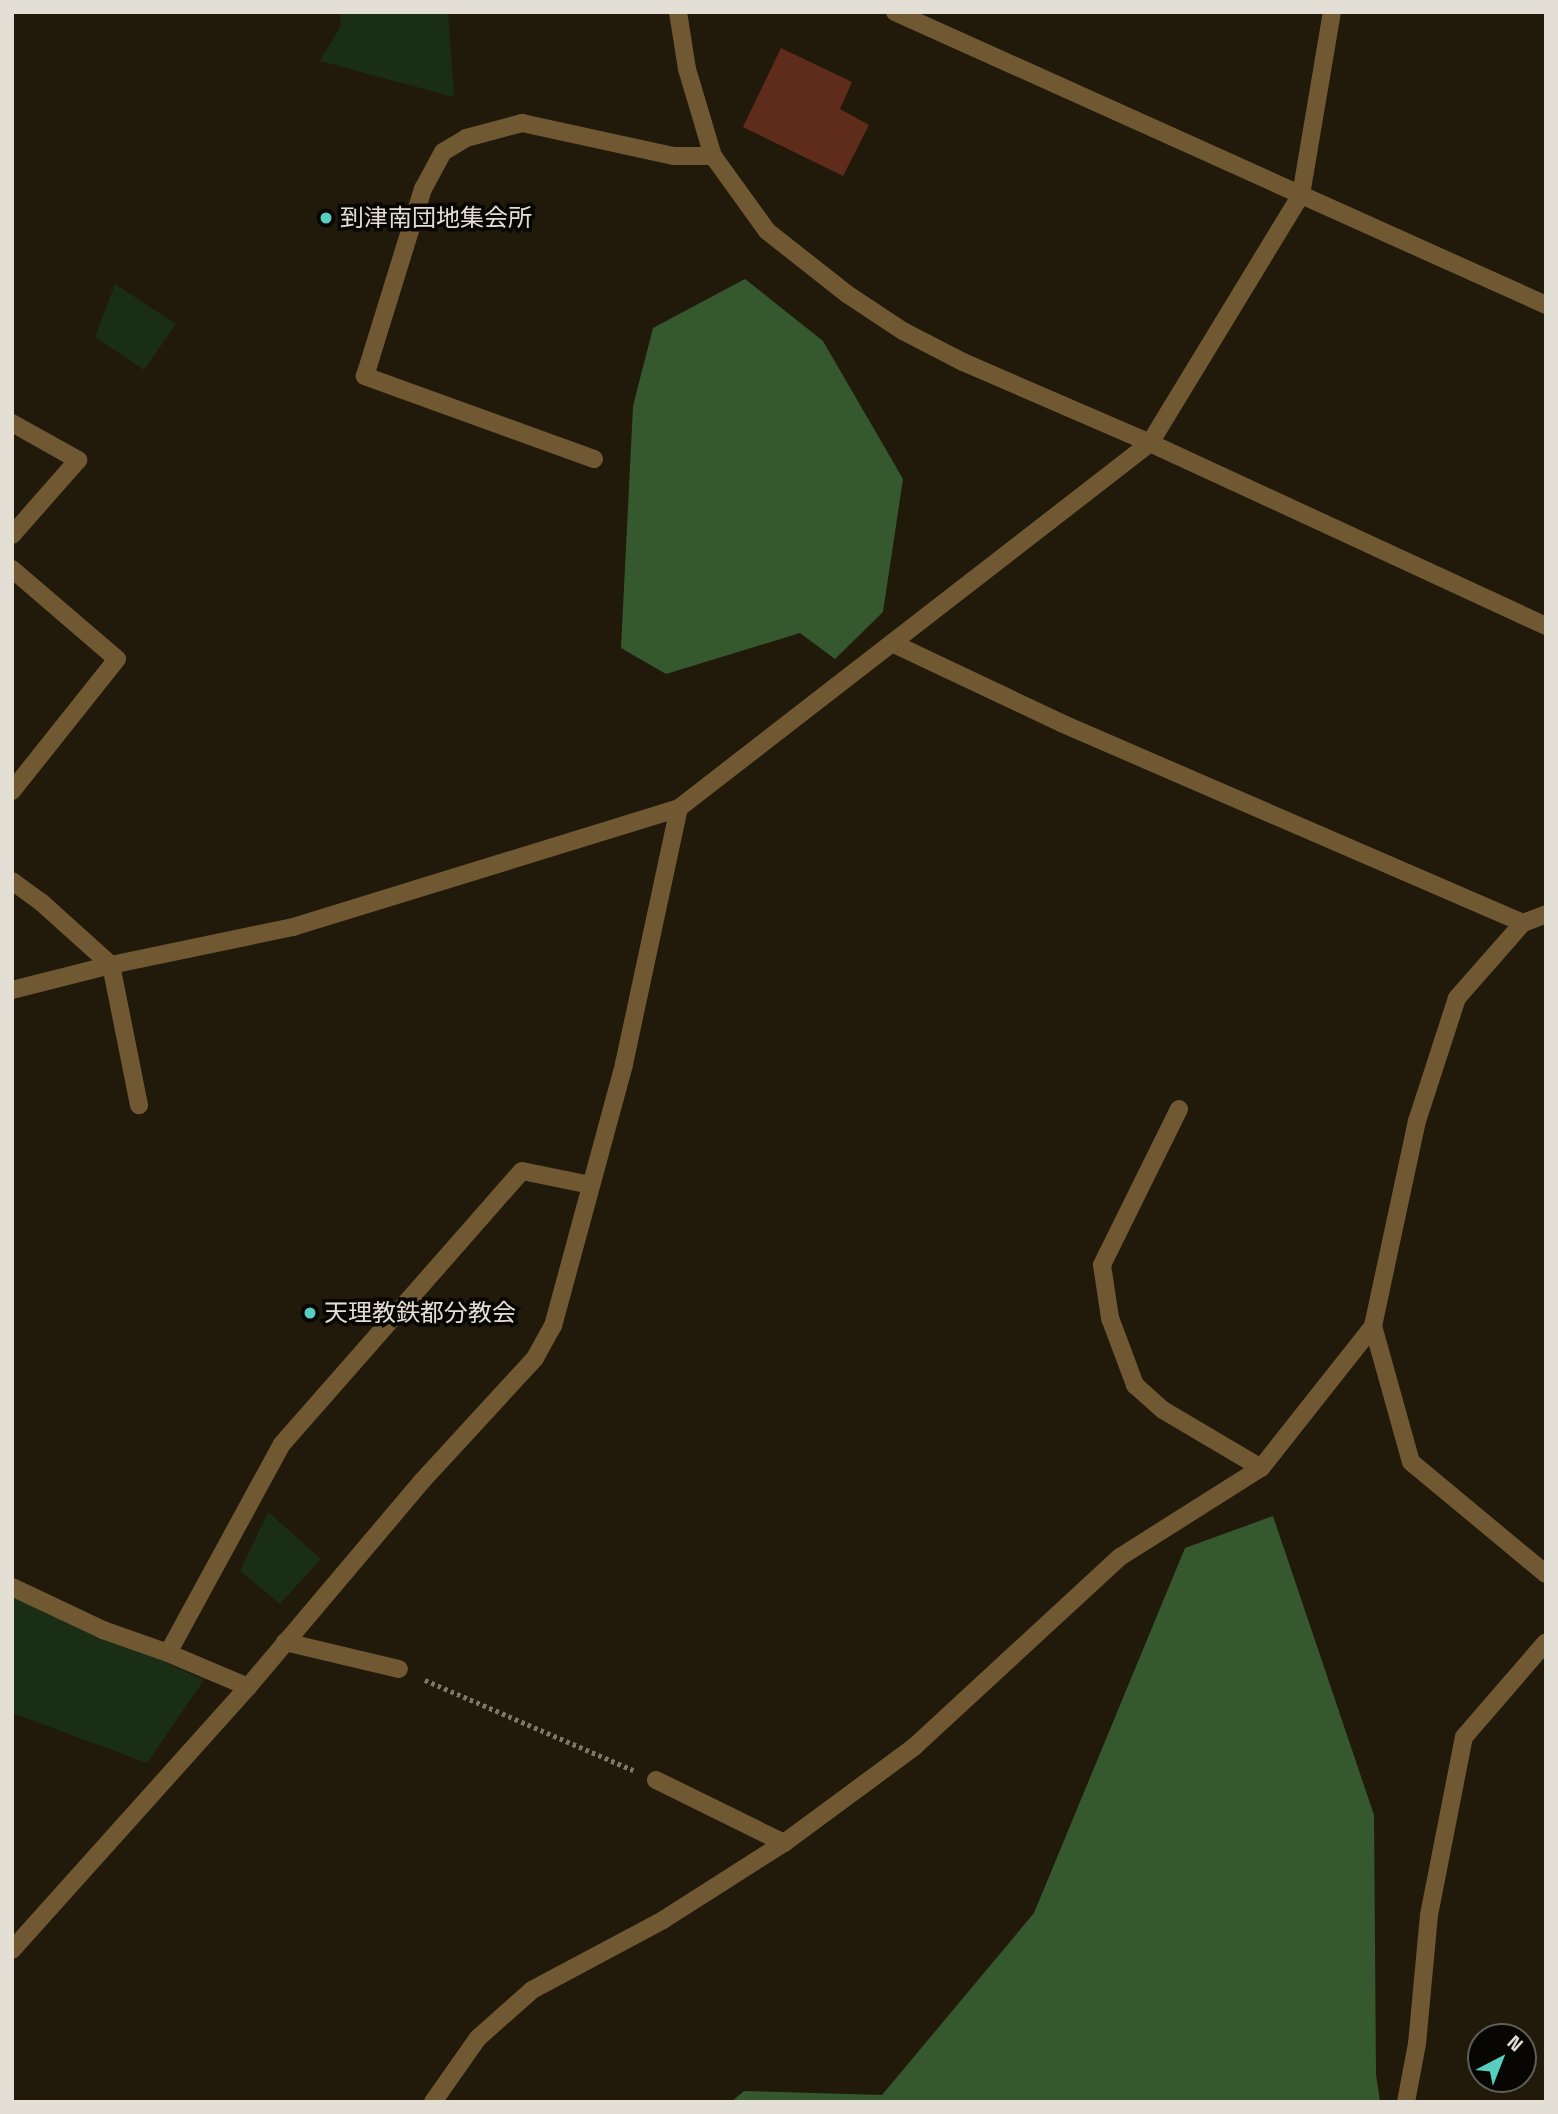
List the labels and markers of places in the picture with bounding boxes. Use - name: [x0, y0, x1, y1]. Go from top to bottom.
- place label: 到津南団地集会所: [340, 204, 532, 232]
- marker: 到津南団地集会所: [318, 210, 334, 226]
- place label: 天理教鉄都分教会: [324, 1299, 516, 1327]
- marker: 天理教鉄都分教会: [302, 1305, 318, 1321]

